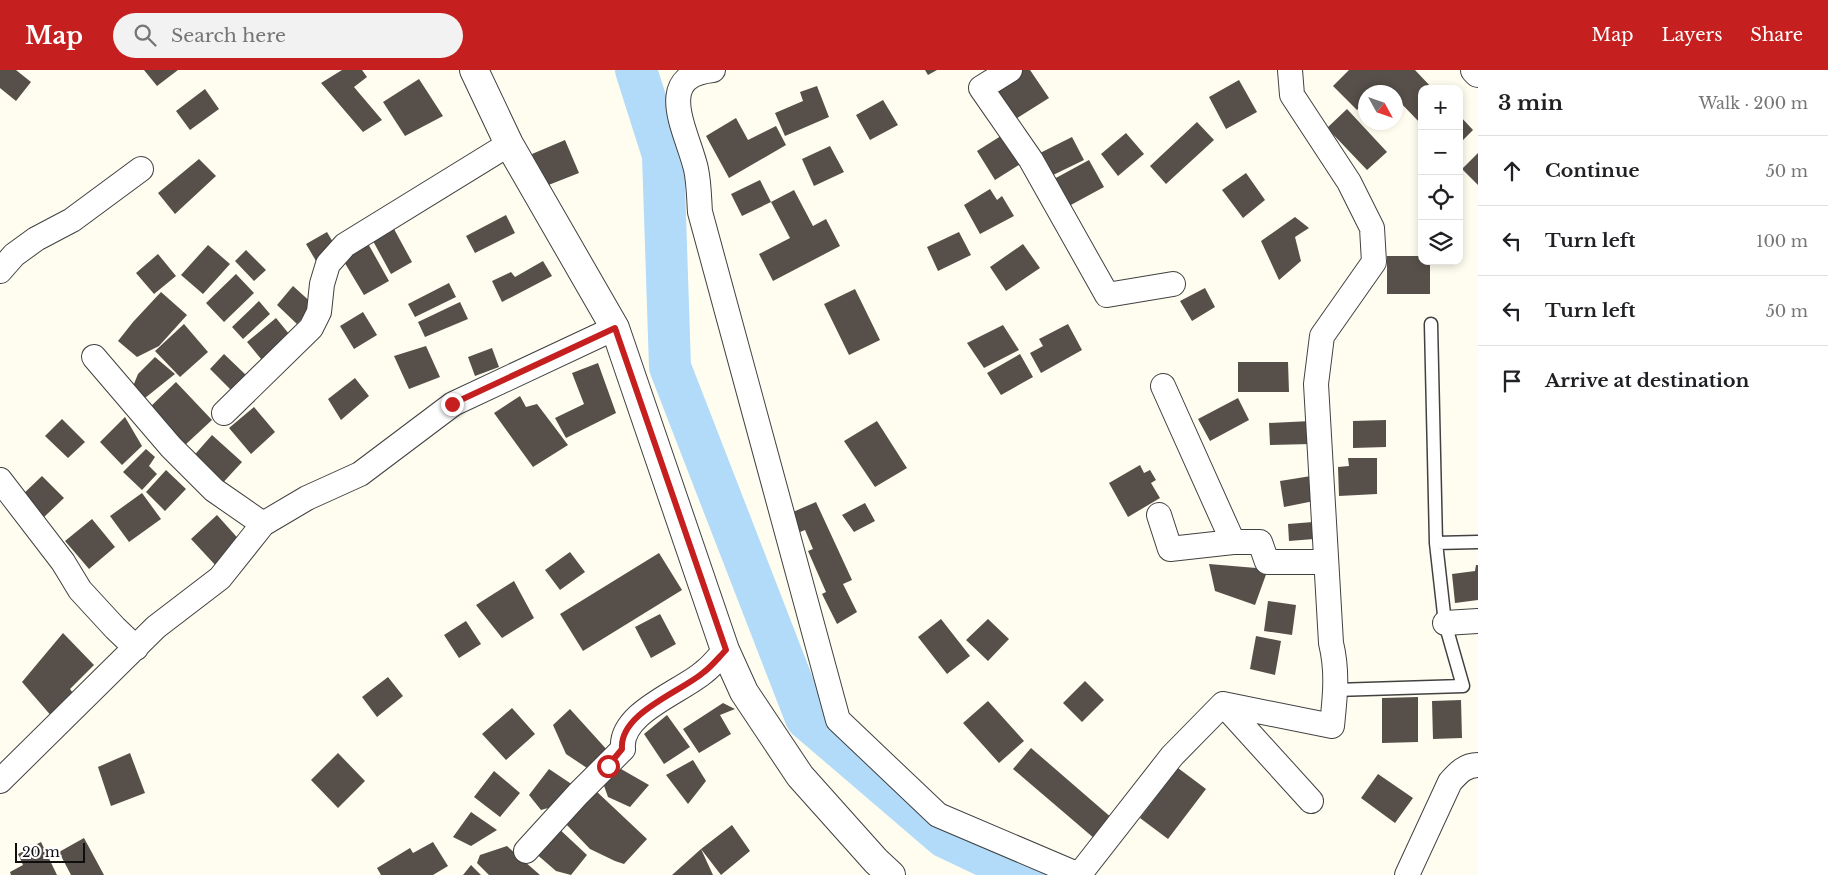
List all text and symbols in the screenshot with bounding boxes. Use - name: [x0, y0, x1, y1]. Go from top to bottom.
- search box: [113, 13, 463, 58]
- text: Map: [25, 21, 83, 50]
- icon: search: [131, 21, 159, 49]
- text: Search here: [171, 24, 286, 47]
- text: Map: [1592, 24, 1633, 46]
- text: Layers: [1661, 24, 1722, 46]
- text: Share: [1750, 24, 1803, 46]
- north arrow: [1358, 85, 1403, 130]
- map controls: [1418, 85, 1463, 265]
- button: +: [1418, 85, 1463, 130]
- text: 3 min: [1498, 90, 1563, 116]
- text: Walk · 200 m: [1699, 93, 1808, 113]
- button: −: [1418, 130, 1463, 175]
- icon: ahead: [1498, 157, 1526, 185]
- text: Continue: [1545, 159, 1640, 182]
- text: 50 m: [1766, 161, 1808, 181]
- button: locate: [1418, 175, 1463, 220]
- button: layers: [1418, 220, 1463, 265]
- icon: left: [1498, 227, 1526, 255]
- text: Turn left: [1545, 229, 1636, 252]
- text: 100 m: [1756, 231, 1808, 251]
- icon: left: [1498, 297, 1526, 325]
- text: Turn left: [1545, 299, 1636, 322]
- text: 50 m: [1766, 301, 1808, 321]
- icon: arrive: [1498, 367, 1526, 395]
- text: Arrive at destination: [1545, 369, 1749, 392]
- route end: [441, 393, 464, 416]
- route start: [597, 755, 620, 778]
- scale bar: [15, 840, 85, 863]
- text: 20 m: [22, 843, 60, 861]

